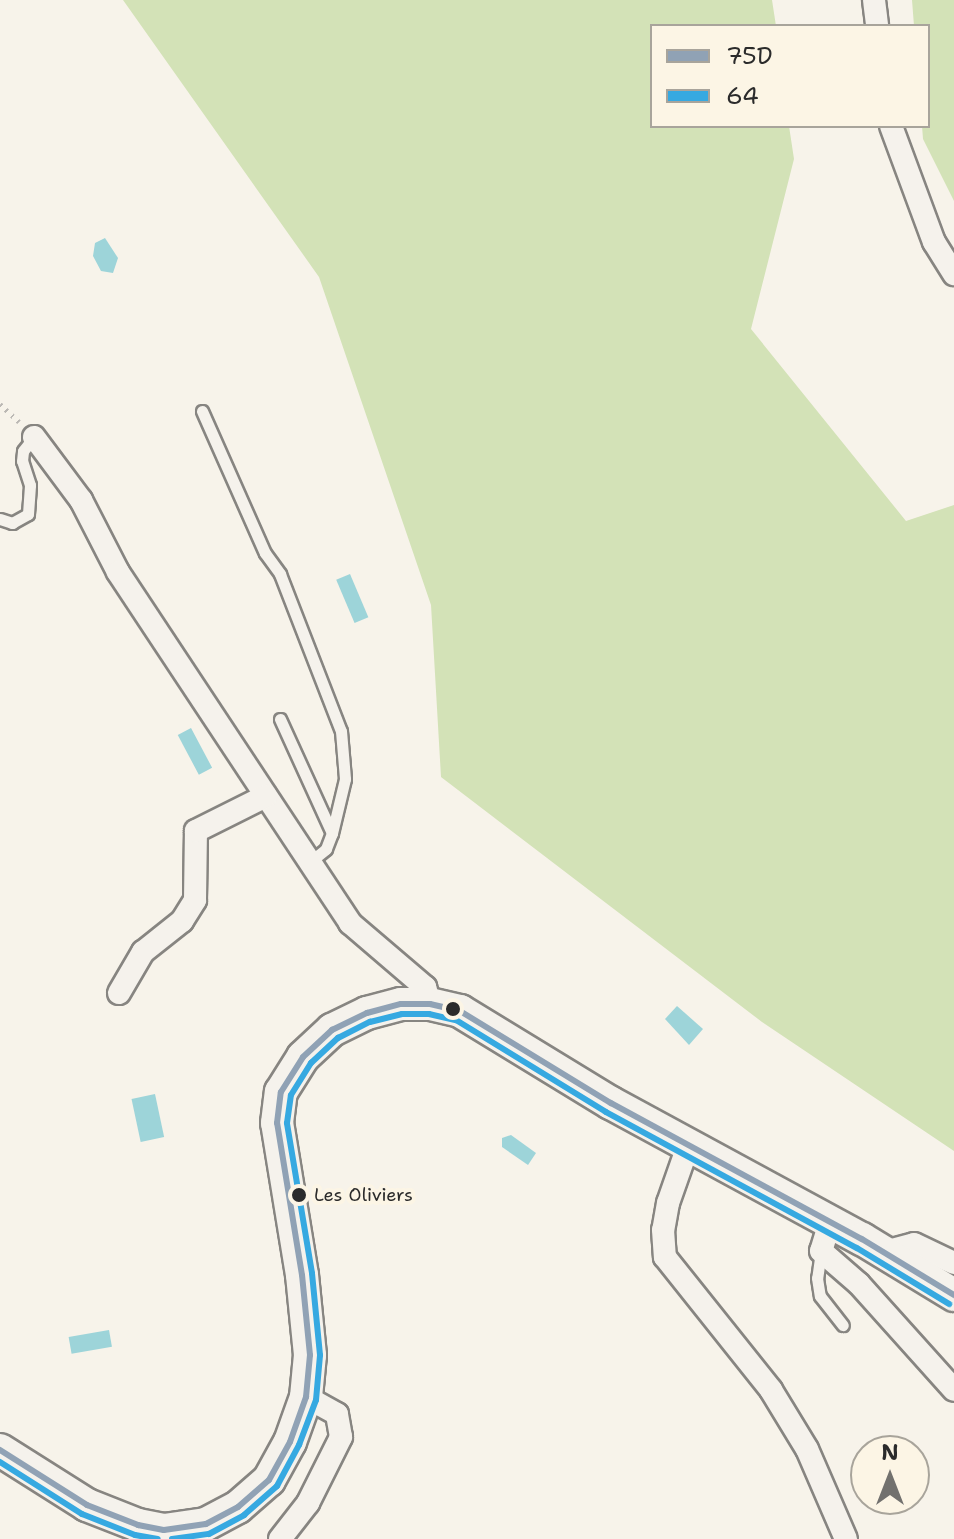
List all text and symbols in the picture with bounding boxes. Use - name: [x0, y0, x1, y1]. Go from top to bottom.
- legend: [650, 24, 930, 128]
- text: 75D: [726, 40, 772, 72]
- text: 64: [726, 80, 759, 112]
- unlabelled marker: [445, 1001, 461, 1017]
- place label: Les Oliviers: [314, 1184, 413, 1206]
- marker: Les Oliviers: [291, 1187, 307, 1203]
- north arrow: [850, 1435, 930, 1515]
- text: N: [881, 1438, 899, 1467]

